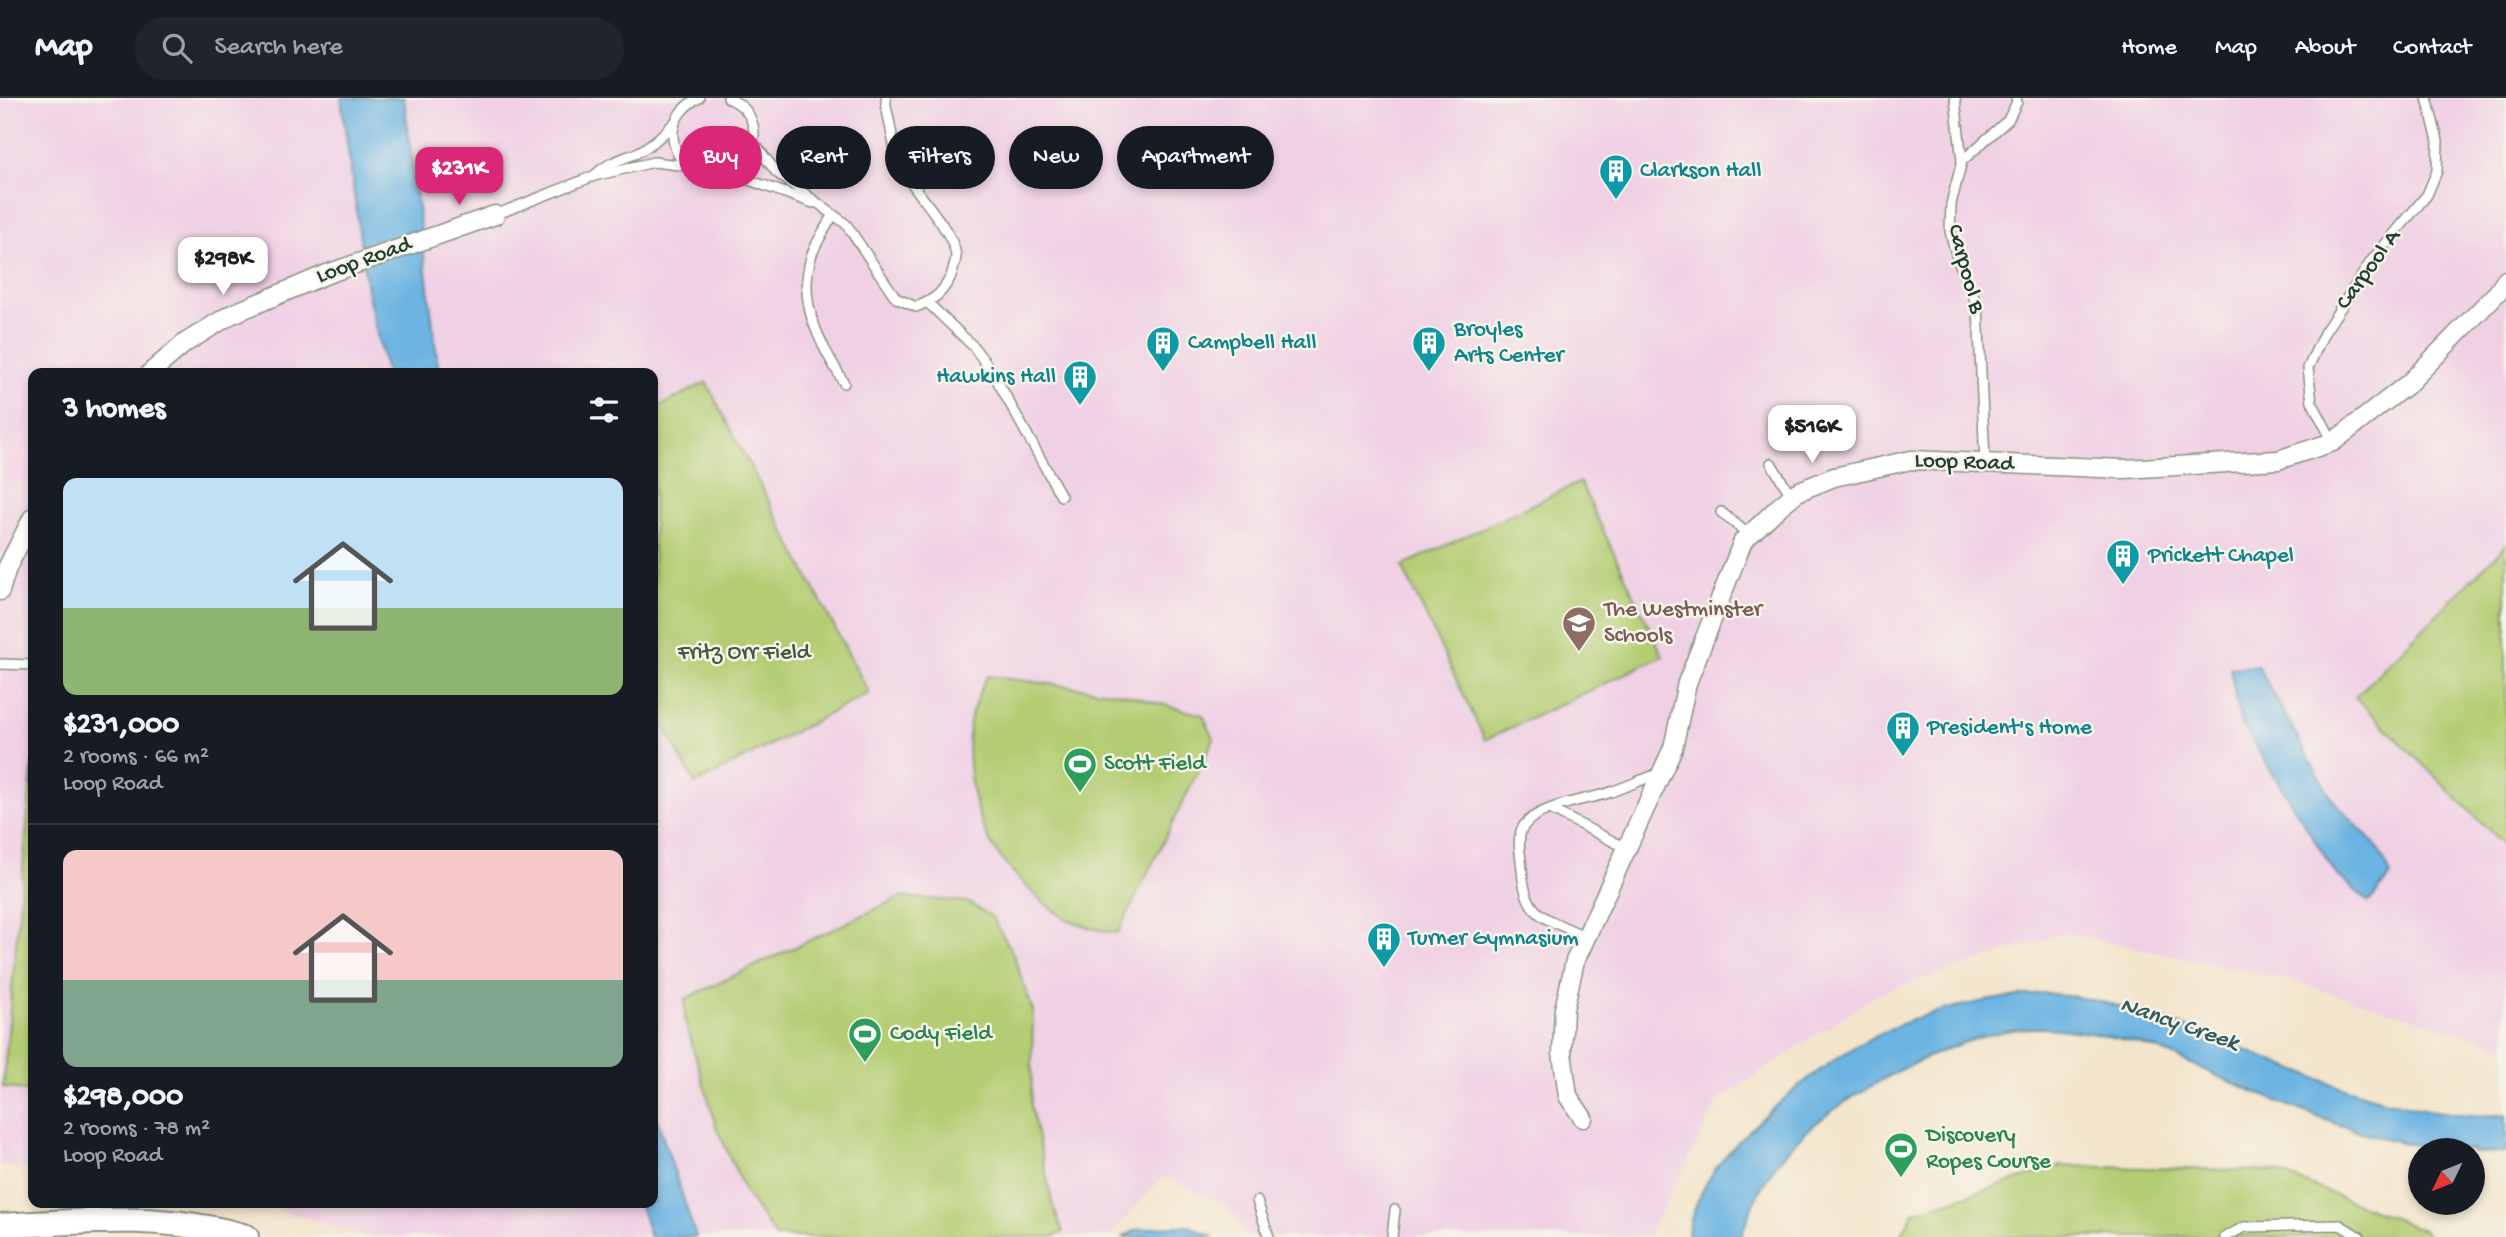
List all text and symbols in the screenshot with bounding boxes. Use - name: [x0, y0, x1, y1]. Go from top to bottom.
- search box: [134, 17, 624, 80]
- text: Map: [35, 29, 92, 67]
- icon: search: [158, 29, 196, 67]
- text: Search here: [214, 33, 343, 64]
- text: Home: [2121, 34, 2177, 63]
- text: Map: [2215, 34, 2257, 63]
- text: About: [2295, 34, 2355, 63]
- text: Contact: [2393, 34, 2471, 63]
- chip: Buy: [679, 126, 762, 189]
- chip: Rent: [776, 126, 871, 189]
- chip: Filters: [885, 126, 995, 189]
- chip: New: [1009, 126, 1103, 189]
- chip: Apartment: [1117, 126, 1274, 189]
- pin: $231K: [410, 148, 508, 207]
- building icon: Clarkson Hall: [1597, 152, 1635, 201]
- text: $231K: [431, 156, 487, 183]
- place label: Clarkson Hall: [1640, 158, 1762, 185]
- street label: Carpool B: [1940, 222, 1990, 318]
- street label: Carpool A: [2331, 223, 2408, 315]
- street label: Loop Road: [313, 231, 417, 291]
- pin: $298K: [174, 238, 272, 297]
- text: $298K: [194, 246, 252, 273]
- place label: Broyles Arts Center: [1453, 317, 1566, 370]
- building icon: Campbell Hall: [1144, 324, 1182, 373]
- building icon: Broyles Arts Center: [1410, 324, 1448, 373]
- place label: Campbell Hall: [1188, 330, 1317, 357]
- building icon: Hawkins Hall: [1061, 358, 1099, 407]
- place label: Hawkins Hall: [936, 364, 1056, 391]
- icon: filters: [585, 391, 623, 429]
- text: 3 homes: [63, 393, 165, 428]
- pin: $516K: [1763, 406, 1861, 465]
- text: $516K: [1784, 414, 1840, 441]
- street label: Loop Road: [1914, 448, 2016, 478]
- icon: home: [280, 523, 406, 649]
- building icon: Prickett Chapel: [2104, 537, 2142, 586]
- place label: Prickett Chapel: [2147, 543, 2294, 570]
- place label: The Westminster Schools: [1602, 597, 1764, 650]
- school or university icon: The Westminster Schools: [1560, 604, 1598, 653]
- park label: Fritz Orr Field: [677, 640, 812, 667]
- text: $231,000: [63, 709, 179, 744]
- building icon: President's Home: [1884, 709, 1922, 758]
- place label: President's Home: [1926, 715, 2093, 742]
- text: 2 rooms · 66 m²: [63, 744, 209, 771]
- sports icon: Scott Field: [1061, 745, 1099, 794]
- place label: Scott Field: [1104, 751, 1207, 778]
- text: Loop Road: [63, 771, 162, 798]
- icon: home: [280, 895, 406, 1021]
- building icon: Turner Gymnasium: [1365, 920, 1403, 969]
- place label: Turner Gymnasium: [1406, 926, 1579, 953]
- water label: Nancy Creek: [2116, 991, 2244, 1059]
- sports icon: Cody Field: [846, 1015, 884, 1064]
- place label: Cody Field: [890, 1021, 993, 1048]
- text: $298,000: [63, 1081, 183, 1116]
- text: 2 rooms · 78 m²: [63, 1116, 210, 1143]
- place label: Discovery Ropes Course: [1924, 1123, 2052, 1176]
- sports icon: Discovery Ropes Course: [1882, 1130, 1920, 1179]
- north arrow: [2408, 1138, 2485, 1214]
- map controls: [2408, 1138, 2485, 1215]
- text: Loop Road: [63, 1143, 162, 1170]

